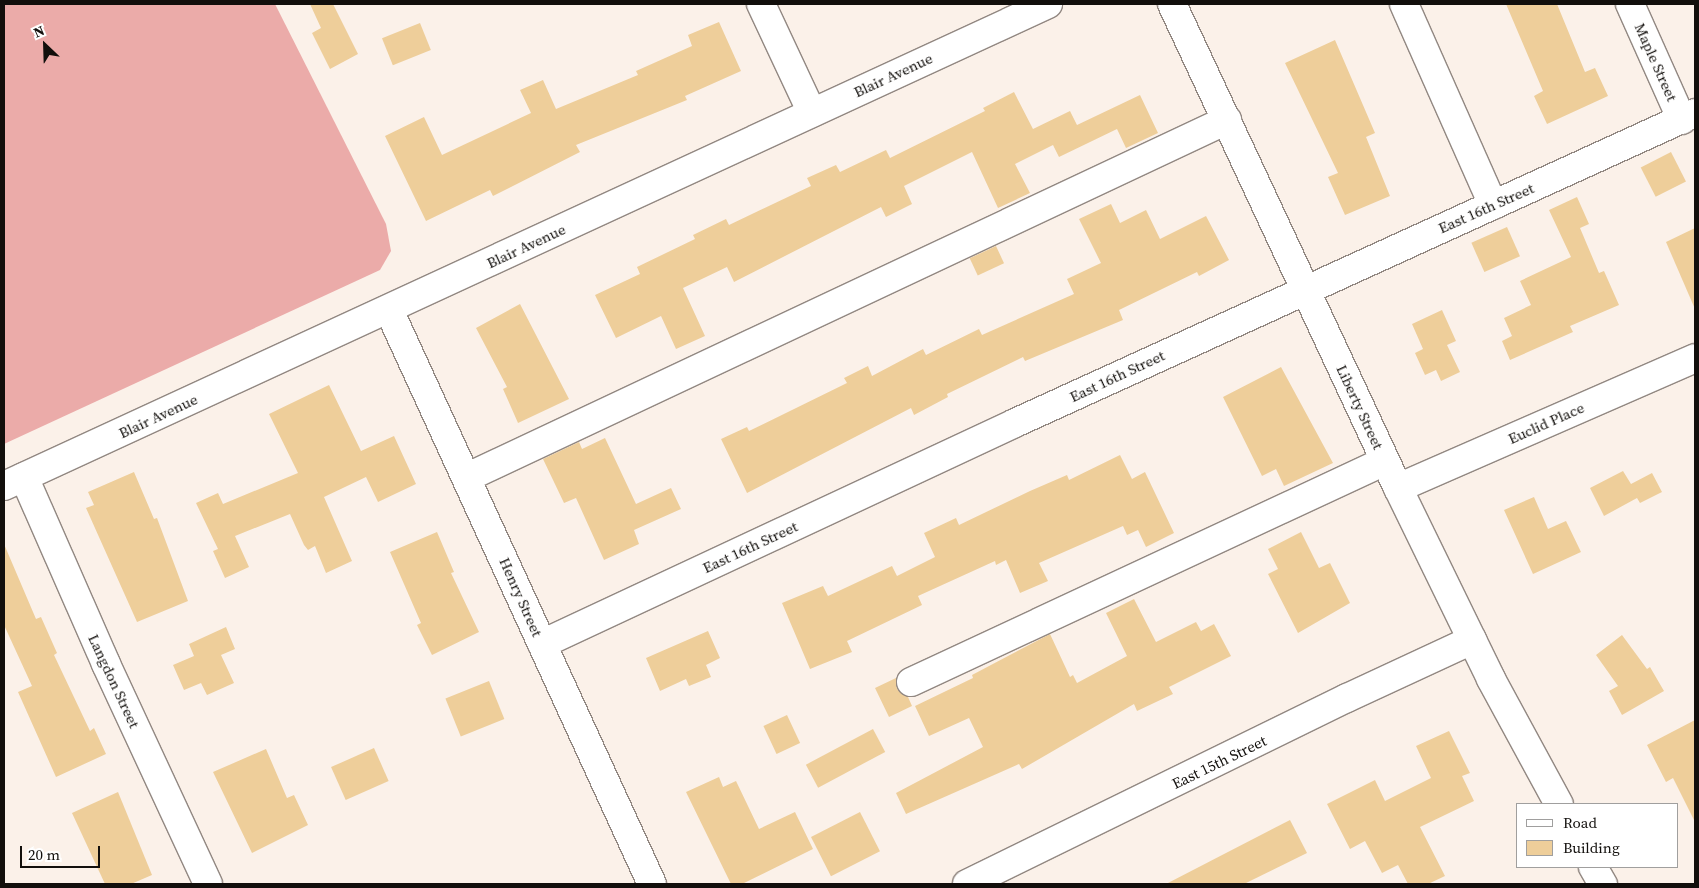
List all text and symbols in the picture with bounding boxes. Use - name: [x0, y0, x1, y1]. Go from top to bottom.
- north arrow: [20, 20, 70, 70]
- text: N: [30, 20, 48, 43]
- street label: Maple Street: [1631, 20, 1681, 104]
- street label: Blair Avenue: [851, 49, 935, 101]
- street label: East 16th Street: [1435, 179, 1537, 237]
- street label: Blair Avenue: [484, 220, 568, 272]
- street label: East 16th Street: [1067, 346, 1167, 406]
- street label: Liberty Street: [1333, 362, 1387, 452]
- street label: Blair Avenue: [116, 390, 200, 442]
- street label: Euclid Place: [1505, 398, 1587, 448]
- street label: East 16th Street: [700, 517, 800, 577]
- street label: Henry Street: [496, 555, 546, 639]
- street label: Langdon Street: [84, 631, 144, 731]
- street label: East 15th Street: [1169, 731, 1269, 793]
- legend: [1516, 803, 1679, 868]
- text: Road: [1563, 812, 1597, 833]
- scale bar: [22, 836, 102, 868]
- text: Building: [1563, 837, 1620, 858]
- text: 20 m: [28, 844, 60, 865]

